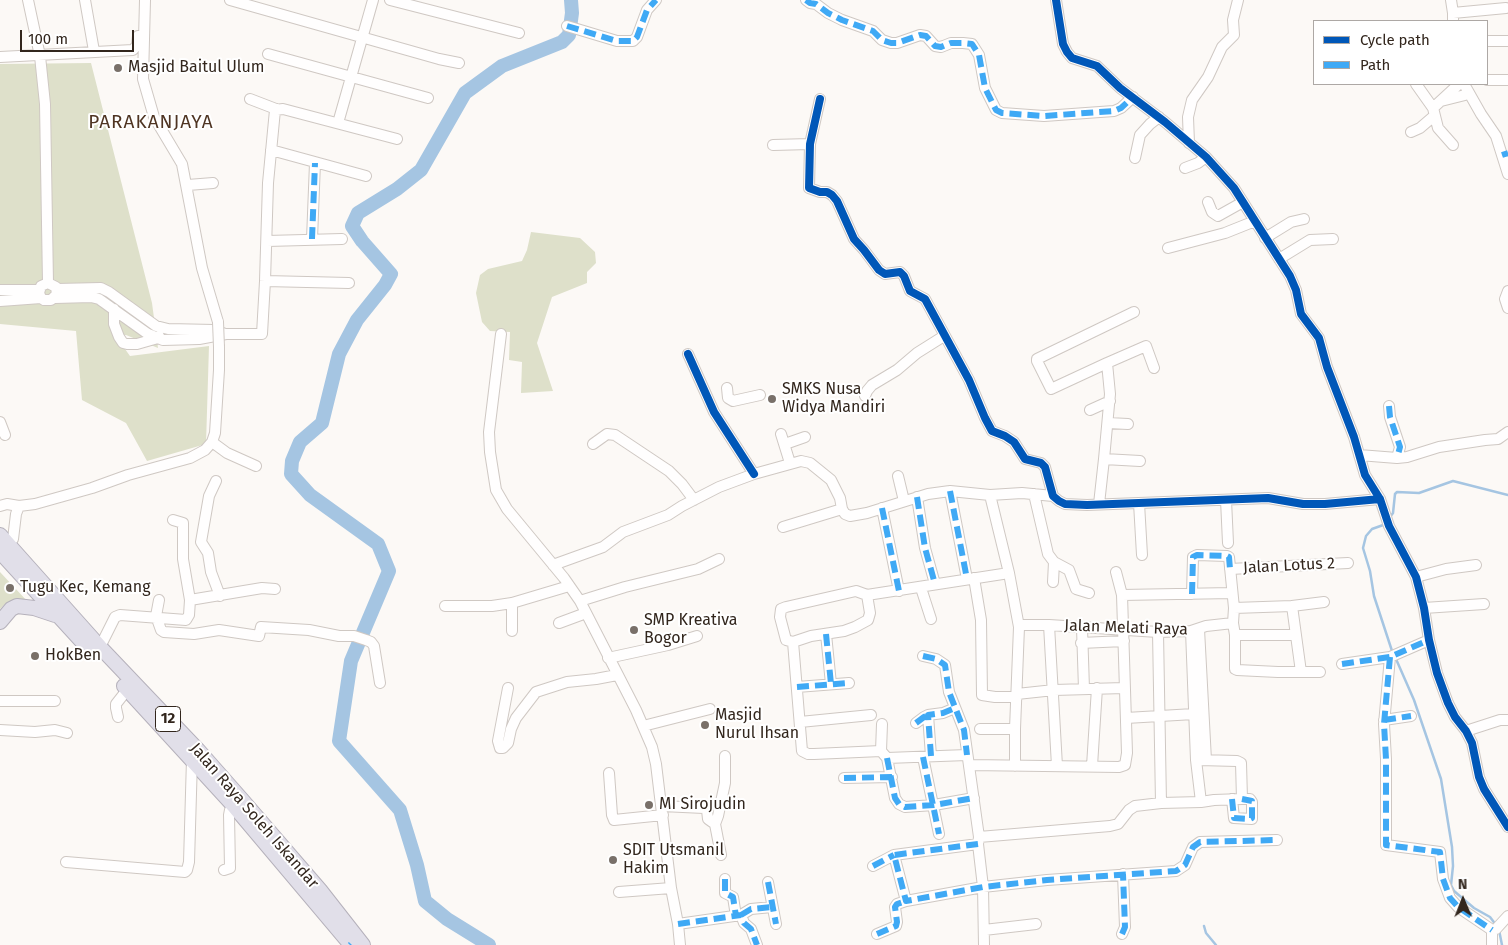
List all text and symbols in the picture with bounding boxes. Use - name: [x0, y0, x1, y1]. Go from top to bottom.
- scale bar: [22, 20, 136, 52]
- legend: [1313, 20, 1488, 85]
- text: 100 m: [28, 30, 68, 48]
- text: Cycle path: [1360, 31, 1430, 49]
- text: Path: [1360, 56, 1390, 74]
- place label: Masjid Baitul Ulum: [128, 58, 265, 78]
- marker: Masjid Baitul Ulum: [112, 62, 124, 74]
- district label: PARAKANJAYA: [87, 112, 215, 134]
- place label: SMKS Nusa Widya Mandiri: [782, 380, 885, 418]
- marker: SMKS Nusa Widya Mandiri: [766, 393, 778, 405]
- street label: Jalan Lotus 2: [1243, 554, 1335, 578]
- place label: Tugu Kec, Kemang: [20, 578, 150, 598]
- marker: Tugu Kec, Kemang: [4, 582, 16, 594]
- place label: SMP Kreativa Bogor: [644, 611, 738, 649]
- street label: Jalan Melati Raya: [1064, 616, 1188, 640]
- marker: SMP Kreativa Bogor: [628, 624, 640, 636]
- place label: HokBen: [45, 646, 101, 666]
- marker: HokBen: [29, 650, 41, 662]
- road number: 12: [156, 706, 180, 732]
- place label: Masjid Nurul Ihsan: [715, 706, 799, 744]
- marker: Masjid Nurul Ihsan: [699, 719, 711, 731]
- street label: Jalan Raya Soleh Iskandar: [186, 739, 322, 893]
- place label: MI Sirojudin: [659, 795, 746, 815]
- marker: MI Sirojudin: [643, 799, 655, 811]
- place label: SDIT Utsmanil Hakim: [623, 841, 724, 879]
- marker: SDIT Utsmanil Hakim: [607, 854, 619, 866]
- north arrow: [1438, 875, 1488, 925]
- text: N: [1458, 876, 1468, 893]

